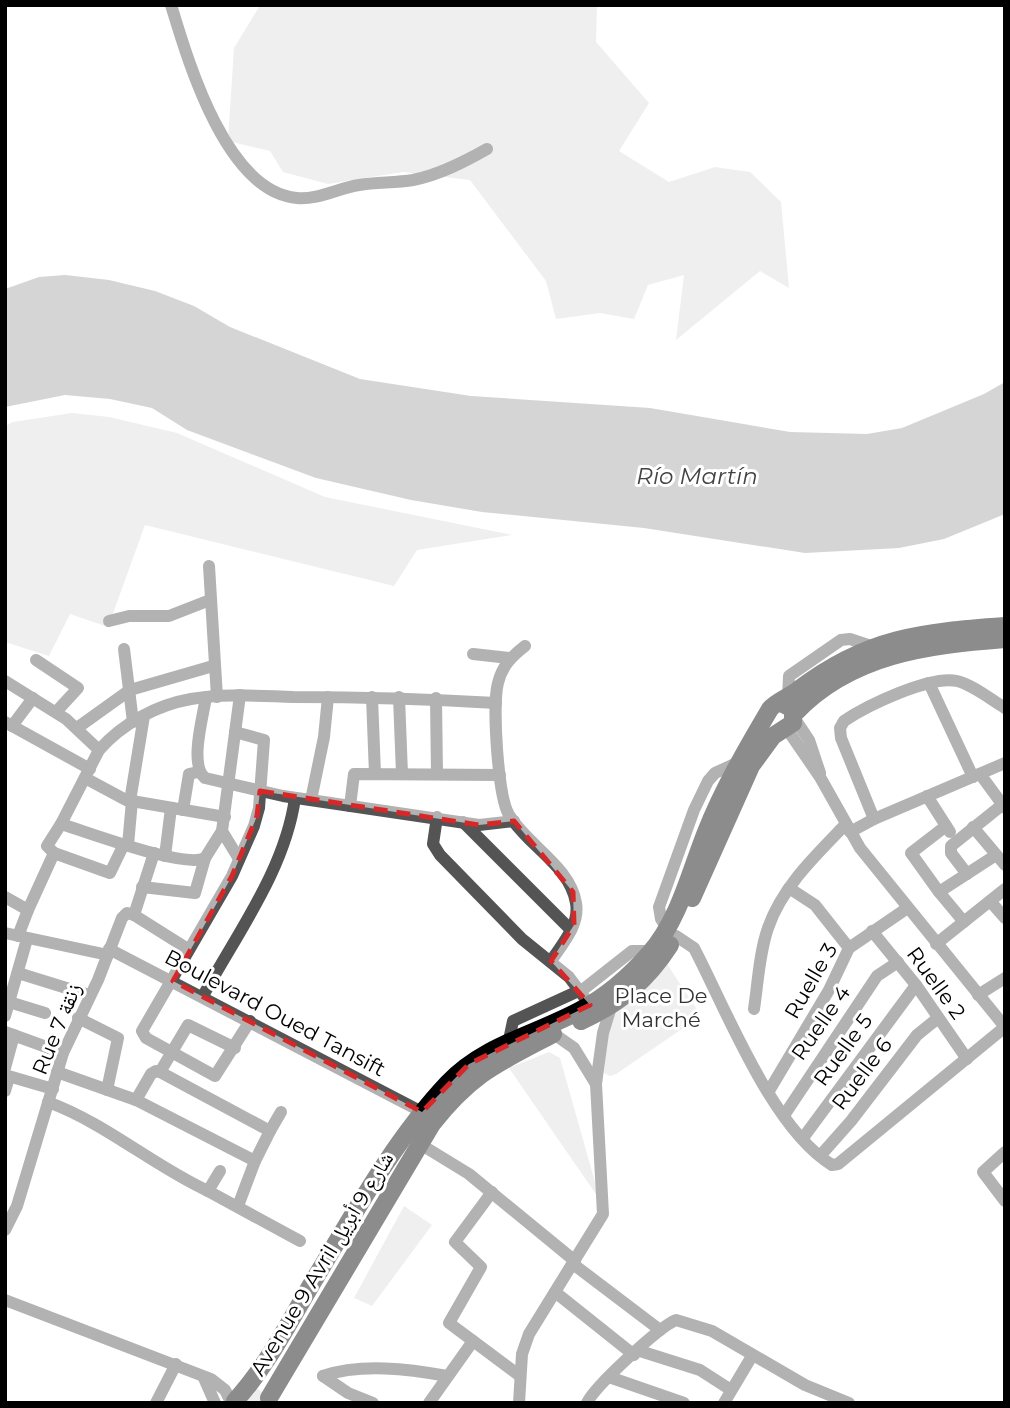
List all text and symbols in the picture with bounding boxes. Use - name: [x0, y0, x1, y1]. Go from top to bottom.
- water label: Río Martín: [636, 462, 758, 490]
- street label: Ruelle 3: [779, 938, 842, 1023]
- street label: Ruelle 2: [902, 942, 971, 1024]
- street label: Boulevard Oued Tansift: [161, 944, 390, 1081]
- street label: Rue 7 زنقة: [27, 979, 86, 1078]
- street label: Ruelle 4: [786, 980, 855, 1065]
- park label: Place De Marché: [615, 983, 707, 1032]
- street label: Ruelle 5: [808, 1009, 877, 1091]
- street label: Ruelle 6: [826, 1032, 897, 1115]
- street label: Avenue 9 Avril شارع 9 أبريل: [245, 1147, 399, 1381]

